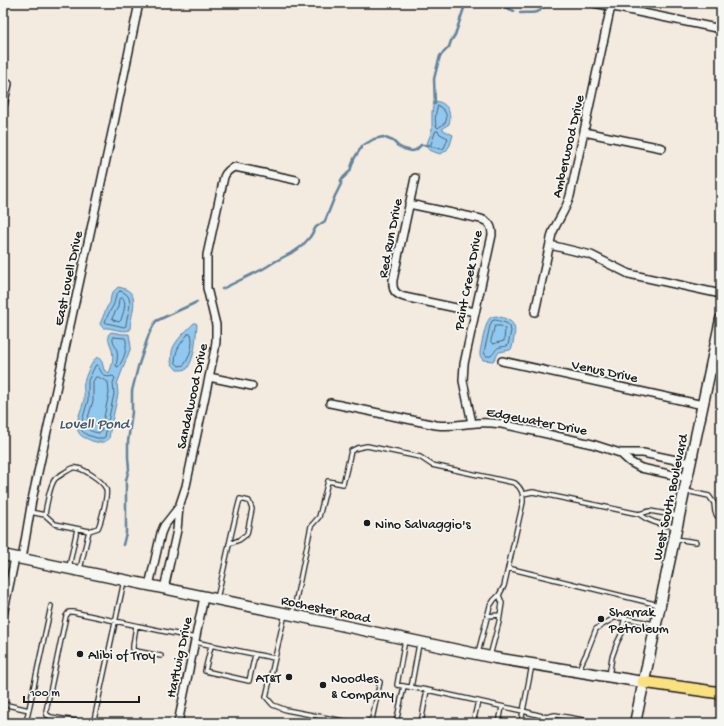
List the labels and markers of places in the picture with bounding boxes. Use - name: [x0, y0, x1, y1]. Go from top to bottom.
- place label: Nino Salvaggio's: [375, 517, 471, 534]
- marker: Nino Salvaggio's: [362, 518, 372, 528]
- place label: Sharrak Petroleum: [608, 605, 669, 638]
- marker: Sharrak Petroleum: [596, 614, 606, 624]
- place label: Alibi of Troy: [88, 648, 156, 665]
- marker: Alibi of Troy: [75, 649, 85, 659]
- place label: AT&T: [256, 671, 282, 688]
- place label: Noodles & Company: [331, 671, 394, 704]
- marker: AT&T: [284, 672, 294, 682]
- marker: Noodles & Company: [318, 680, 328, 690]

